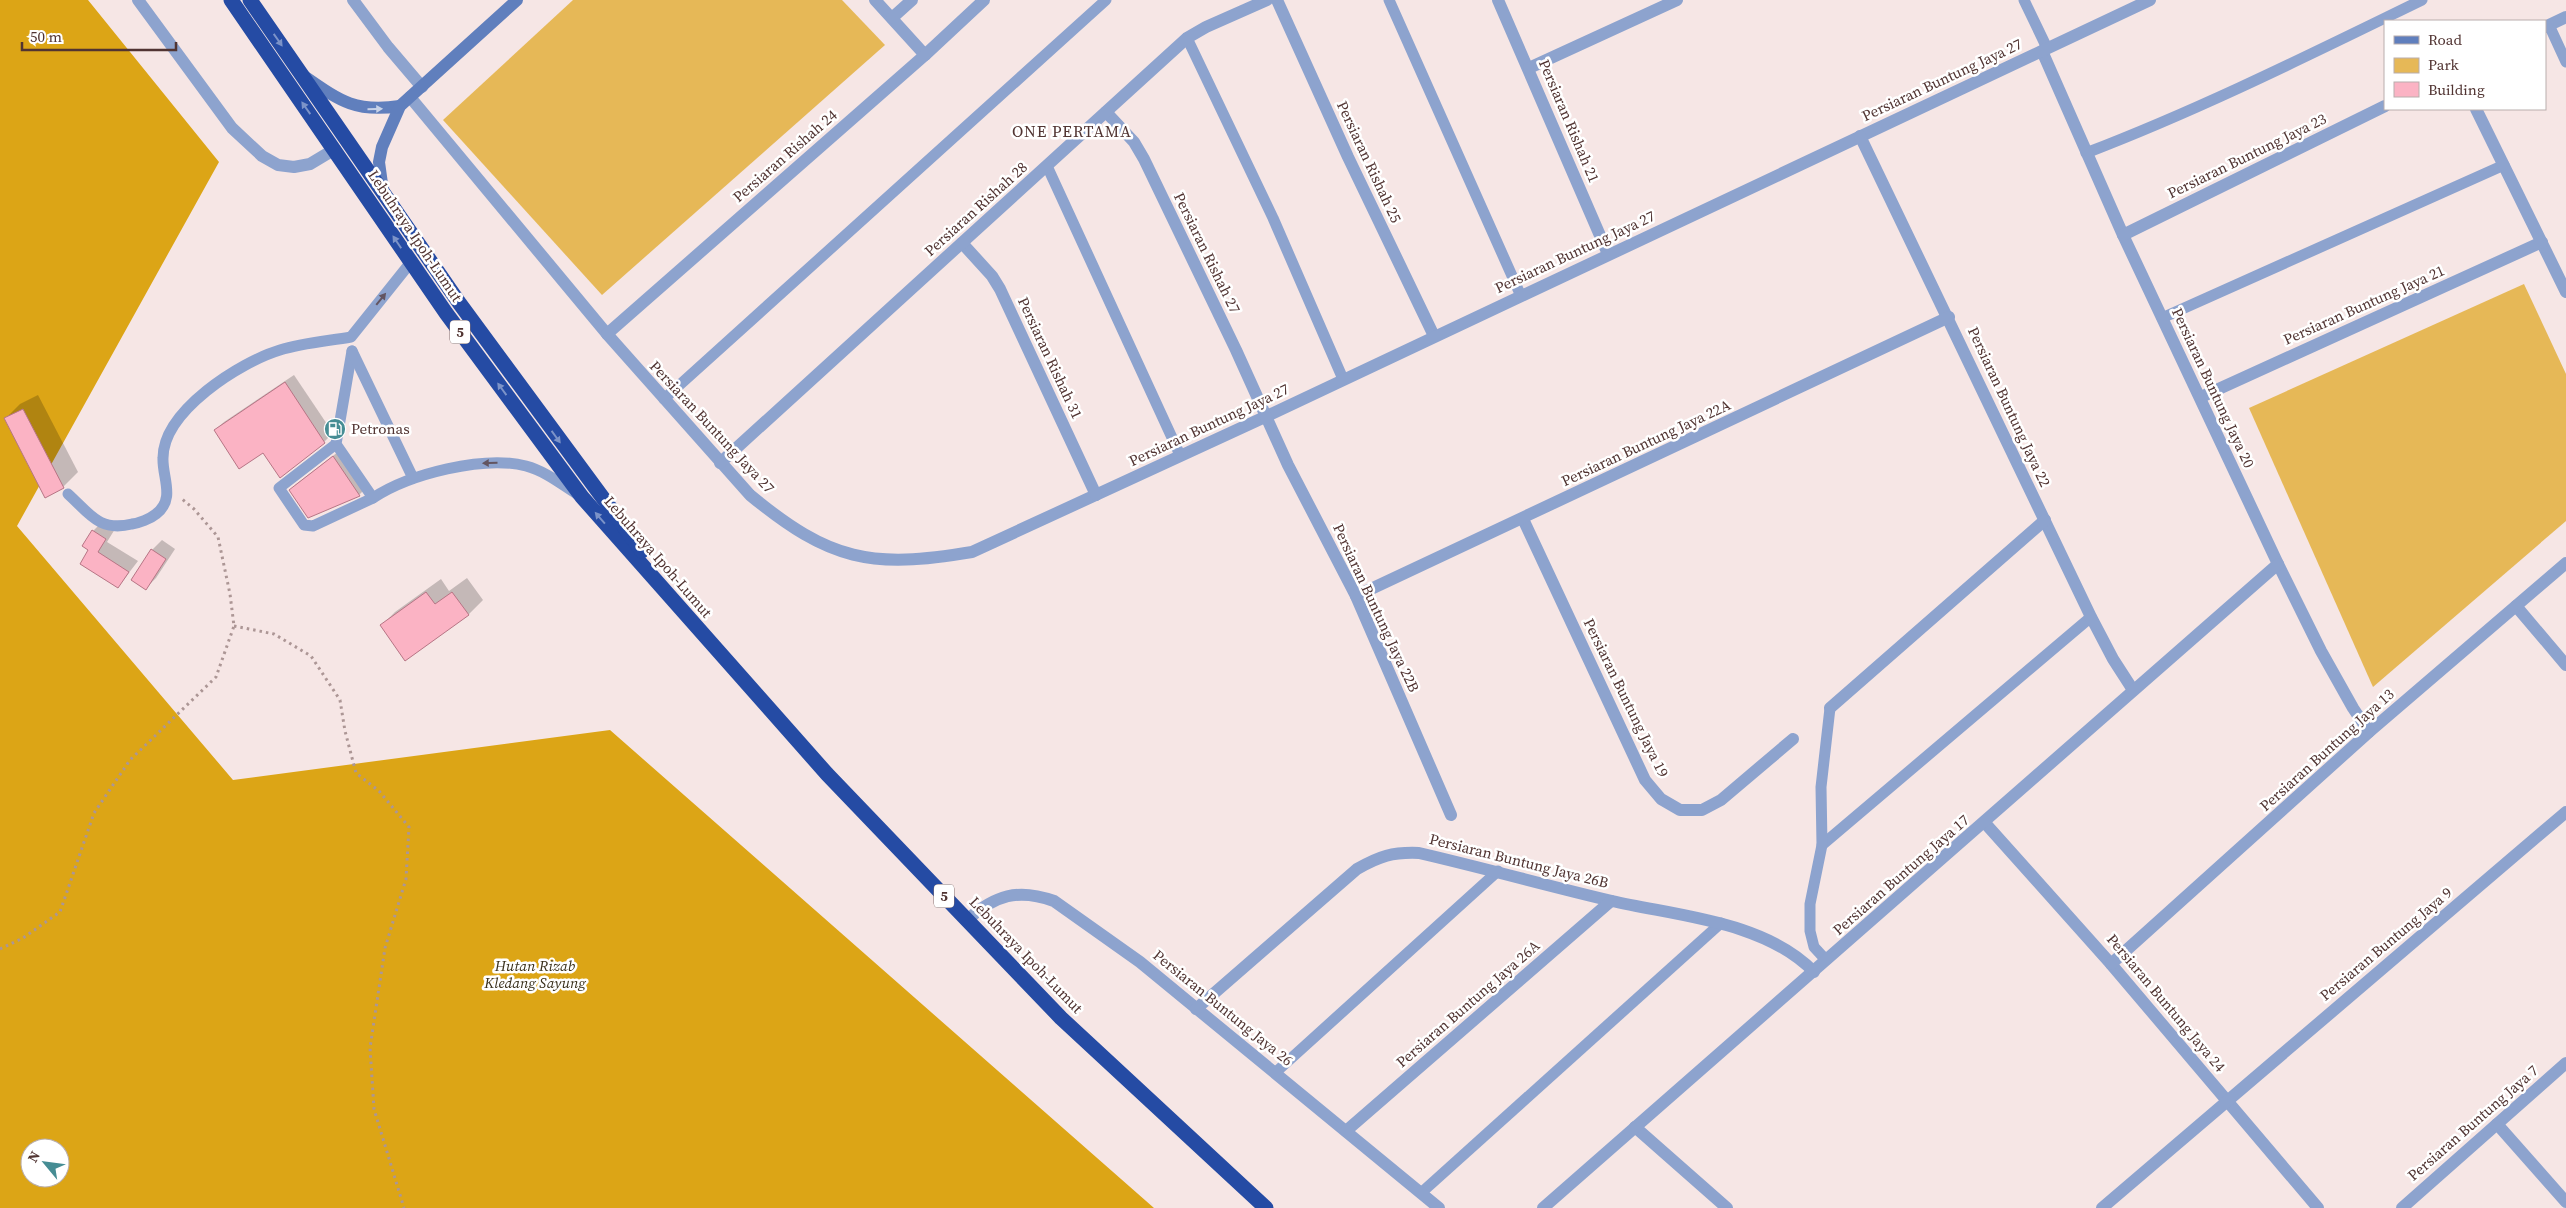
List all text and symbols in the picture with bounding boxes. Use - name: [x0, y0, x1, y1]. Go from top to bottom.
- scale bar: [22, 20, 176, 52]
- legend: [2384, 20, 2546, 110]
- text: 50 m: [30, 26, 62, 47]
- text: Road: [2428, 29, 2462, 50]
- one-way arrow: [273, 33, 283, 47]
- street label: Persiaran Buntung Jaya 27: [1858, 33, 2025, 126]
- text: Park: [2428, 54, 2460, 75]
- street label: Persiaran Rishah 21: [1534, 56, 1605, 186]
- text: Building: [2428, 79, 2485, 100]
- street label: Persiaran Rishah 25: [1332, 98, 1407, 226]
- one-way arrow: [301, 101, 311, 114]
- street label: Persiaran Rishah 24: [728, 104, 842, 207]
- one-way arrow: [368, 105, 384, 113]
- street label: Persiaran Buntung Jaya 23: [2164, 108, 2330, 203]
- district label: ONE PERTAMA: [1012, 120, 1132, 142]
- street label: Persiaran Rishah 28: [920, 157, 1032, 261]
- street label: Lebuhraya Ipoh-Lumut: [363, 166, 468, 306]
- street label: Persiaran Rishah 27: [1169, 189, 1246, 317]
- street label: Persiaran Buntung Jaya 27: [1491, 205, 1658, 298]
- one-way arrow: [392, 235, 402, 249]
- street label: Persiaran Buntung Jaya 21: [2280, 259, 2448, 350]
- one-way arrow: [376, 293, 386, 306]
- street label: Persiaran Rishah 31: [1013, 294, 1088, 422]
- street label: Persiaran Buntung Jaya 20: [2167, 304, 2260, 471]
- road number: 5: [450, 321, 470, 344]
- street label: Persiaran Buntung Jaya 22: [1963, 323, 2056, 490]
- street label: Persiaran Buntung Jaya 27: [645, 356, 780, 498]
- street label: Persiaran Buntung Jaya 27: [1125, 378, 1292, 471]
- one-way arrow: [497, 382, 507, 395]
- street label: Persiaran Buntung Jaya 22A: [1558, 394, 1734, 491]
- fuel station icon: Petronas: [323, 417, 347, 441]
- place label: Petronas: [351, 418, 410, 439]
- one-way arrow: [551, 430, 562, 443]
- one-way arrow: [481, 459, 497, 467]
- street label: Lebuhraya Ipoh-Lumut: [600, 491, 717, 622]
- one-way arrow: [595, 511, 606, 524]
- street label: Persiaran Buntung Jaya 22B: [1328, 520, 1425, 696]
- street label: Persiaran Buntung Jaya 19: [1579, 615, 1674, 781]
- street label: Persiaran Buntung Jaya 13: [2255, 683, 2398, 816]
- street label: Persiaran Buntung Jaya 17: [1828, 809, 1973, 940]
- street label: Persiaran Buntung Jaya 26B: [1427, 828, 1611, 893]
- street label: Persiaran Buntung Jaya 9: [2315, 882, 2456, 1005]
- road number: 5: [934, 884, 954, 908]
- street label: Lebuhraya Ipoh-Lumut: [965, 892, 1088, 1018]
- street label: Persiaran Buntung Jaya 24: [2102, 929, 2231, 1077]
- street label: Persiaran Buntung Jaya 26A: [1391, 935, 1544, 1072]
- street label: Persiaran Buntung Jaya 26: [1149, 945, 1298, 1071]
- park label: Hutan Rizab Kledang Sayung: [483, 955, 586, 993]
- street label: Persiaran Buntung Jaya 7: [2403, 1060, 2543, 1185]
- north arrow: [20, 1138, 70, 1188]
- text: N: [22, 1147, 45, 1166]

